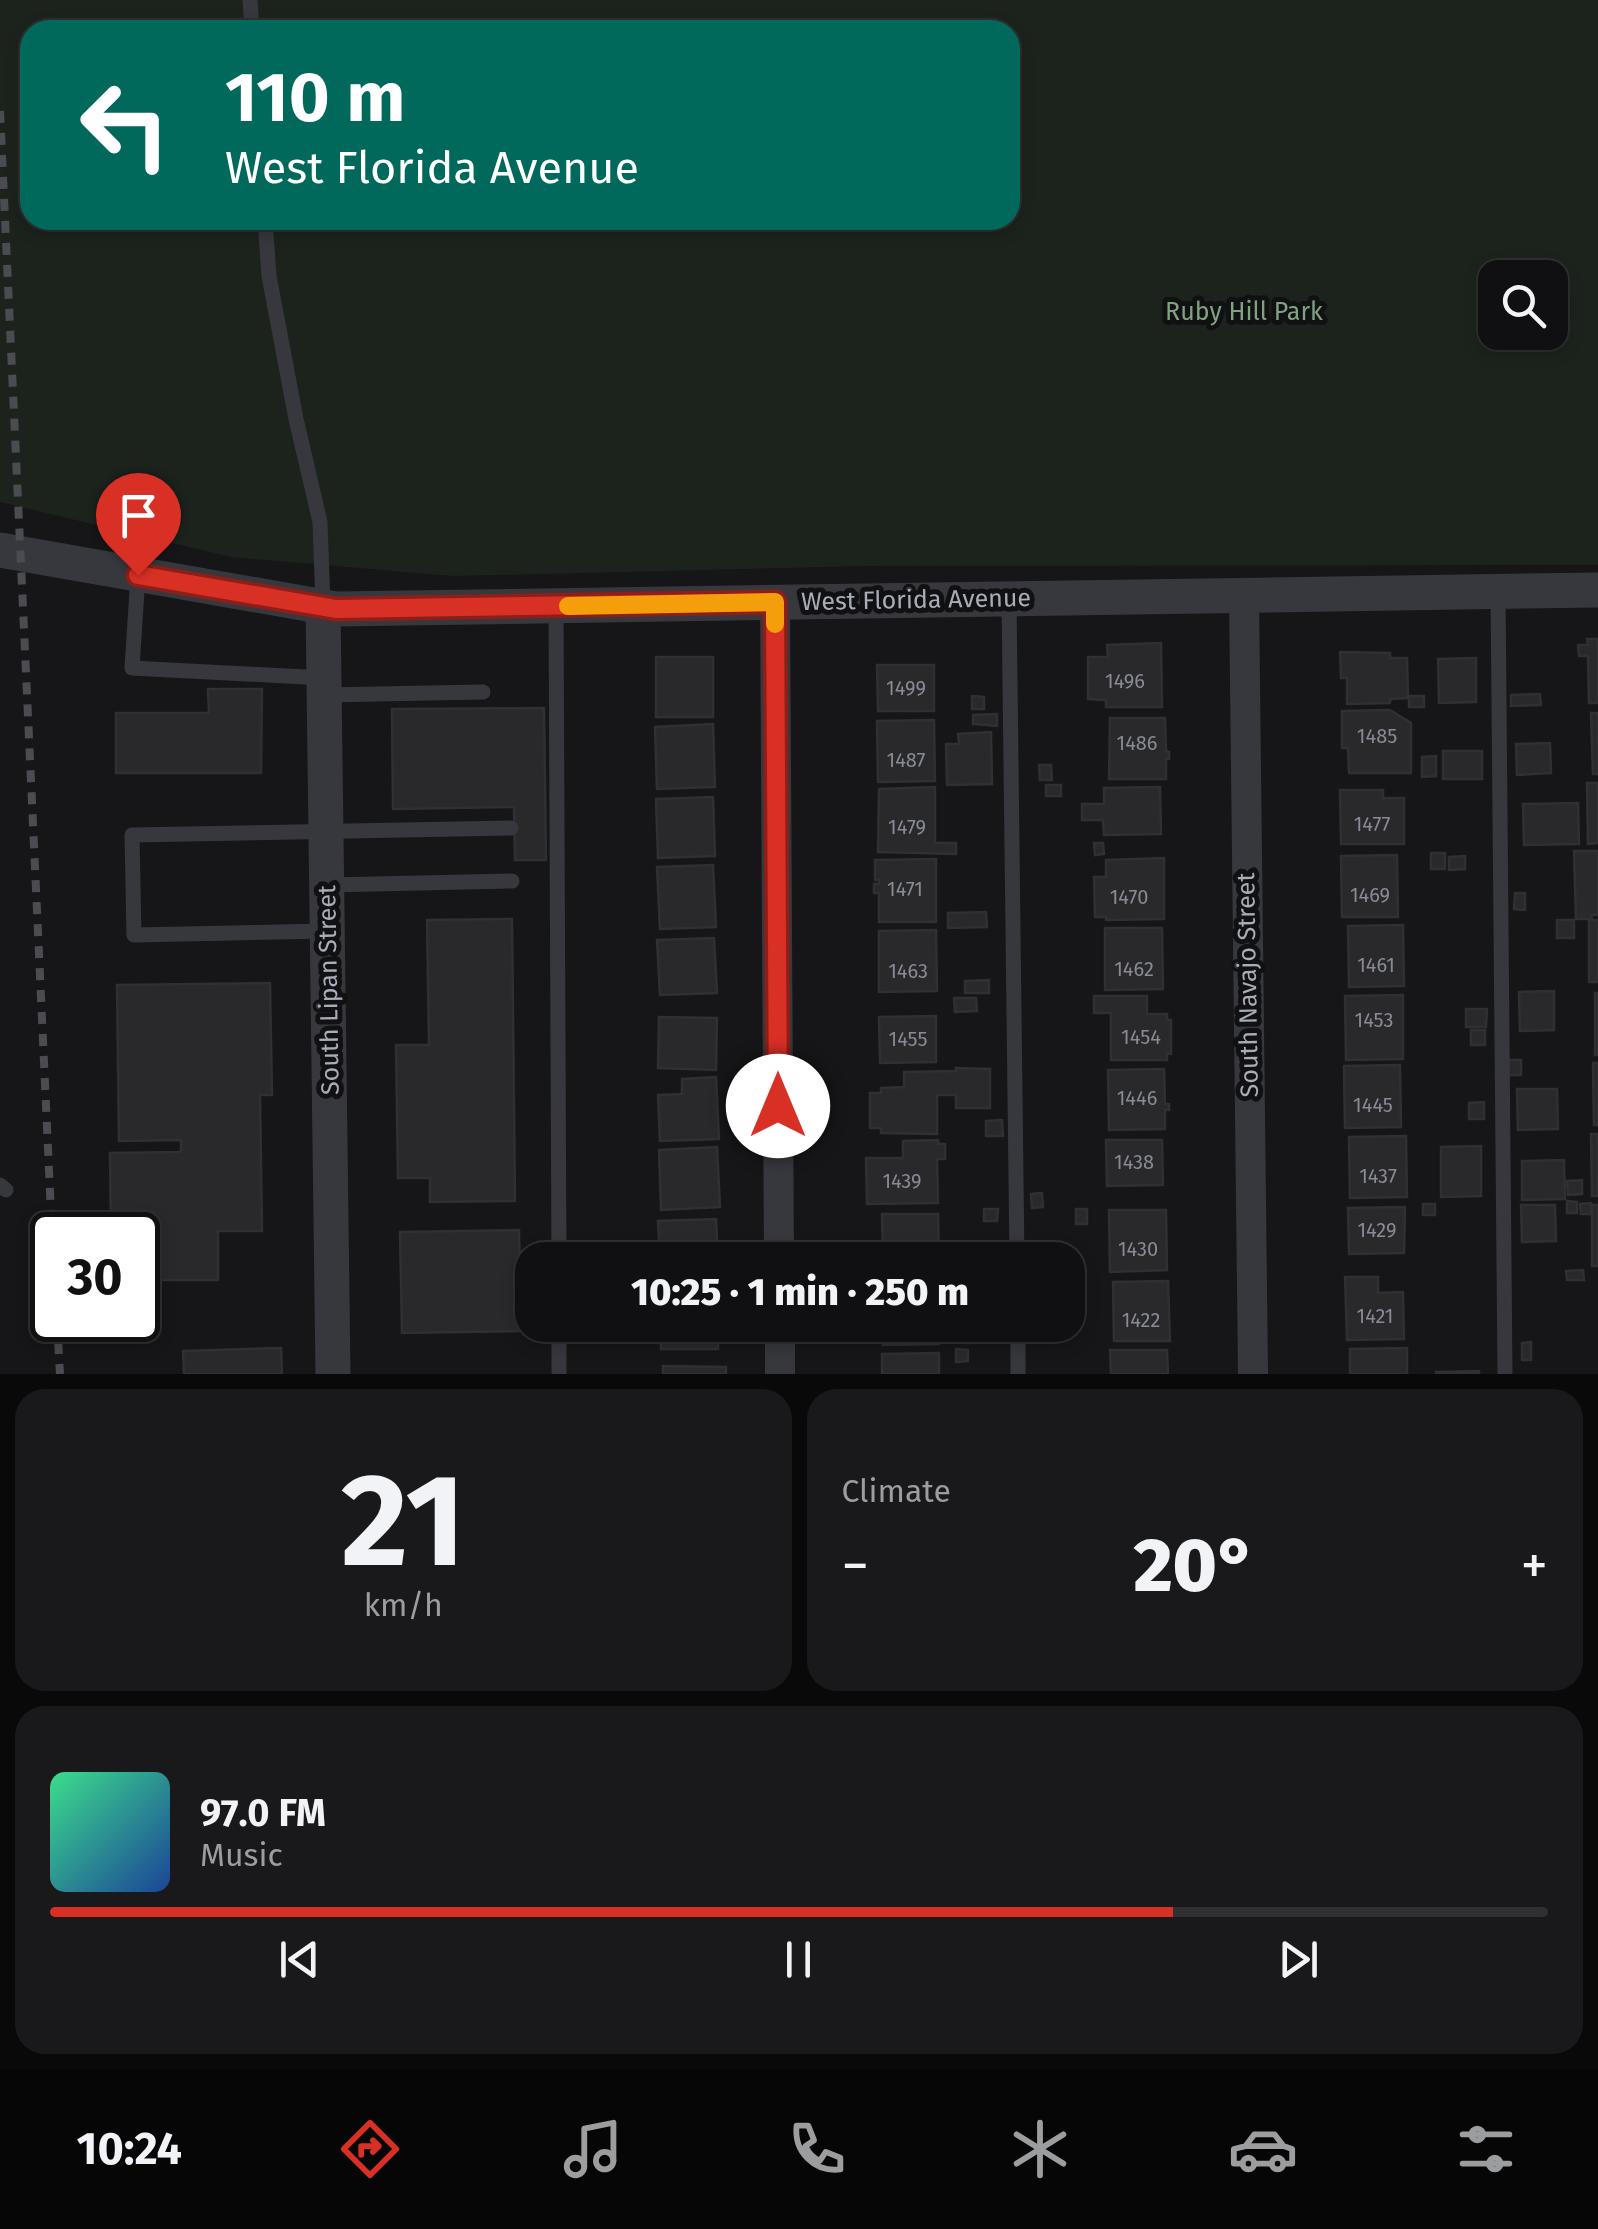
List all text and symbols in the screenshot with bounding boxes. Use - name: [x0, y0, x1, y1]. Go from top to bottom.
- text: 110 m: [225, 56, 405, 140]
- icon: left: [60, 60, 190, 190]
- text: West Florida Avenue: [225, 141, 639, 195]
- map controls: [1478, 260, 1568, 350]
- button: search: [1478, 260, 1568, 350]
- park label: Ruby Hill Park: [1165, 297, 1323, 327]
- pin: [96, 473, 181, 576]
- icon: arrive: [111, 488, 166, 543]
- street label: West Florida Avenue: [801, 583, 1031, 617]
- house number: 1496: [1105, 669, 1145, 693]
- house number: 1499: [886, 676, 926, 700]
- house number: 1485: [1357, 724, 1397, 748]
- house number: 1486: [1117, 731, 1157, 755]
- house number: 1487: [887, 748, 926, 772]
- house number: 1477: [1354, 812, 1390, 836]
- house number: 1479: [888, 815, 926, 839]
- street label: South Navajo Street: [1231, 871, 1265, 1098]
- house number: 1471: [887, 877, 923, 901]
- house number: 1469: [1350, 883, 1390, 907]
- street label: South Lipan Street: [312, 884, 346, 1095]
- house number: 1470: [1110, 885, 1148, 909]
- house number: 1461: [1357, 953, 1395, 977]
- house number: 1462: [1114, 957, 1154, 981]
- house number: 1463: [888, 959, 928, 983]
- house number: 1453: [1355, 1008, 1393, 1032]
- house number: 1454: [1121, 1025, 1161, 1049]
- house number: 1455: [888, 1027, 928, 1051]
- position arrow: [726, 1054, 830, 1158]
- house number: 1446: [1117, 1086, 1157, 1110]
- house number: 1445: [1353, 1093, 1393, 1117]
- house number: 1438: [1114, 1150, 1154, 1174]
- house number: 1437: [1359, 1164, 1397, 1188]
- house number: 1439: [882, 1169, 922, 1193]
- speed limit sign: 30: [30, 1212, 160, 1342]
- house number: 1429: [1357, 1218, 1397, 1242]
- house number: 1430: [1118, 1237, 1158, 1261]
- text: 10:25 · 1 min · 250 m: [631, 1269, 969, 1315]
- house number: 1421: [1357, 1304, 1393, 1328]
- house number: 1422: [1122, 1308, 1160, 1332]
- text: 21: [341, 1443, 466, 1599]
- text: Climate: [842, 1472, 951, 1510]
- text: 20°: [1133, 1521, 1256, 1611]
- text: −: [842, 1533, 869, 1599]
- text: +: [1521, 1533, 1548, 1599]
- text: km/h: [364, 1586, 443, 1624]
- text: 97.0 FM: [200, 1790, 326, 1836]
- text: Music: [200, 1836, 283, 1874]
- icon: previous: [272, 1932, 327, 1987]
- icon: pause: [771, 1932, 826, 1987]
- icon: next: [1271, 1932, 1326, 1987]
- icon: directions: [335, 2114, 405, 2184]
- icon: music: [558, 2114, 628, 2184]
- icon: phone: [782, 2114, 852, 2184]
- icon: climate: [1005, 2114, 1075, 2184]
- icon: car: [1228, 2114, 1298, 2184]
- icon: filters: [1451, 2114, 1521, 2184]
- text: 10:24: [77, 2122, 182, 2176]

